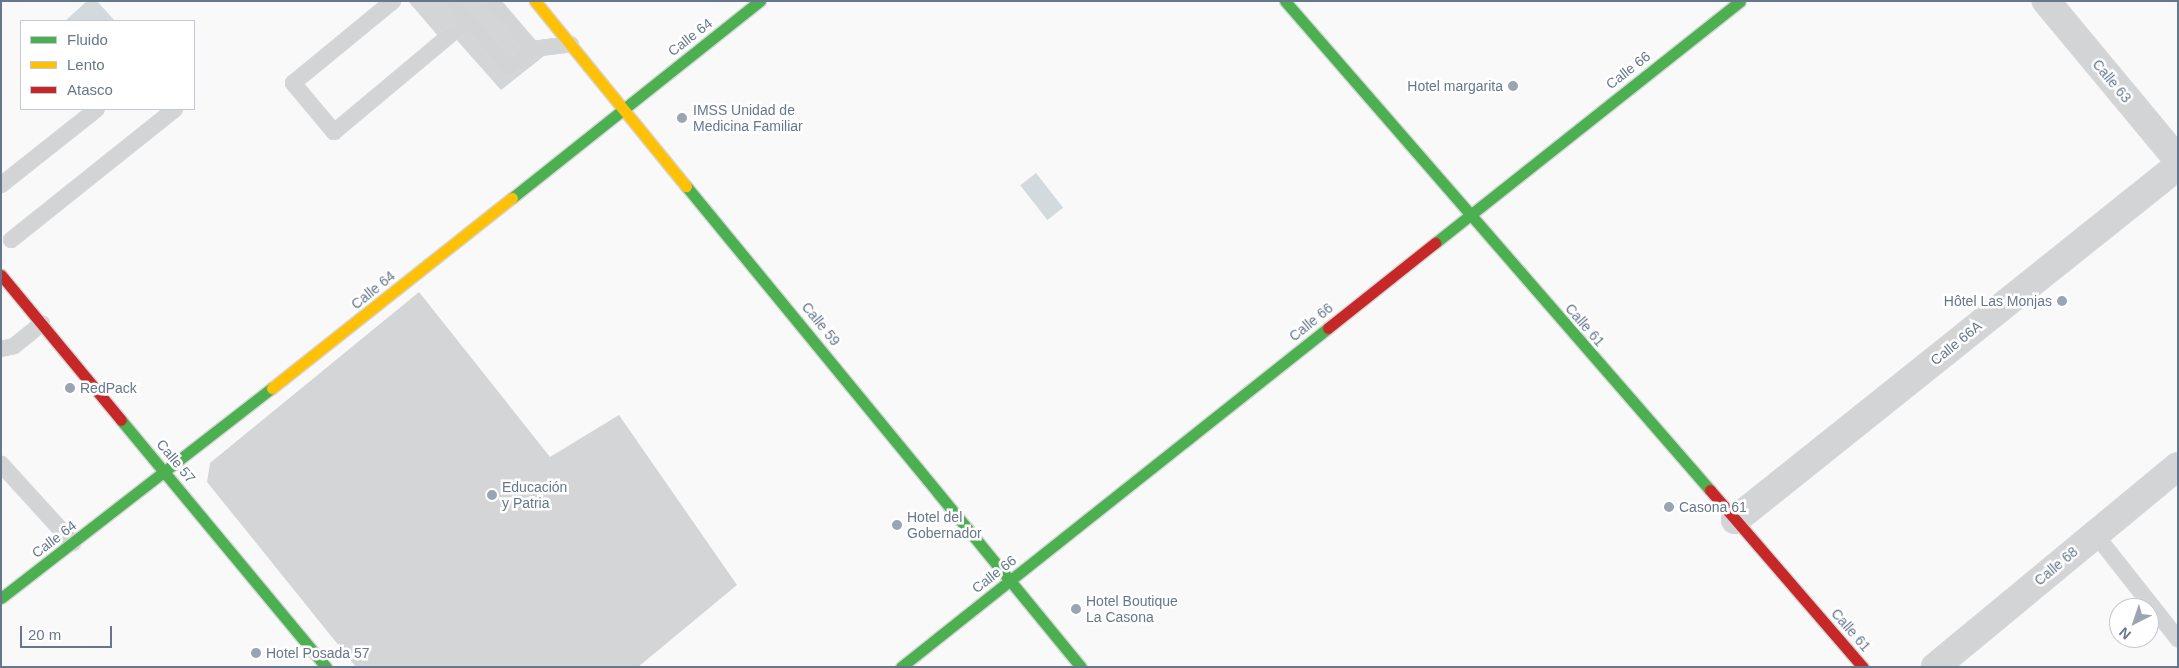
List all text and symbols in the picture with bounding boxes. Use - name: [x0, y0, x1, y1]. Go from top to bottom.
- street label: Calle 64: [665, 15, 715, 59]
- legend: [20, 20, 195, 110]
- text: Fluido: [67, 31, 108, 48]
- street label: Calle 66: [1603, 48, 1653, 92]
- text: Lento: [67, 56, 105, 73]
- street label: Calle 63: [2089, 56, 2135, 106]
- place label: Hotel margarita: [1407, 78, 1503, 94]
- marker: Hotel margarita: [1507, 80, 1519, 92]
- text: Atasco: [67, 81, 113, 98]
- place label: IMSS Unidad de Medicina Familiar: [693, 102, 803, 134]
- marker: IMSS Unidad de Medicina Familiar: [675, 111, 689, 125]
- street label: Calle 64: [348, 267, 398, 313]
- place label: Hôtel Las Monjas: [1944, 293, 2052, 309]
- marker: Hôtel Las Monjas: [2056, 295, 2068, 307]
- street label: Calle 59: [798, 299, 844, 349]
- street label: Calle 66: [1286, 299, 1336, 345]
- street label: Calle 61: [1562, 300, 1608, 350]
- street label: Calle 66A: [1927, 317, 1985, 369]
- place label: RedPack: [80, 380, 137, 396]
- marker: RedPack: [64, 382, 76, 394]
- street label: Calle 57: [153, 436, 199, 486]
- place label: Educación y Patria: [502, 479, 567, 512]
- marker: Educación y Patria: [486, 489, 498, 501]
- place label: Casona 61: [1679, 499, 1747, 515]
- marker: Casona 61: [1663, 501, 1675, 513]
- place label: Hotel del Gobernador: [907, 509, 982, 542]
- street label: Calle 64: [28, 517, 80, 561]
- marker: Hotel del Gobernador: [891, 519, 903, 531]
- street label: Calle 68: [2031, 543, 2081, 589]
- street label: Calle 66: [969, 552, 1019, 596]
- place label: Hotel Boutique La Casona: [1086, 593, 1178, 626]
- north arrow: [2109, 598, 2159, 648]
- marker: Hotel Boutique La Casona: [1070, 603, 1082, 615]
- street label: Calle 61: [1828, 605, 1874, 655]
- scale bar: [22, 616, 115, 648]
- text: N: [2116, 624, 2134, 643]
- text: 20 m: [28, 626, 61, 643]
- place label: Hotel Posada 57: [266, 645, 370, 661]
- marker: Hotel Posada 57: [250, 647, 262, 659]

